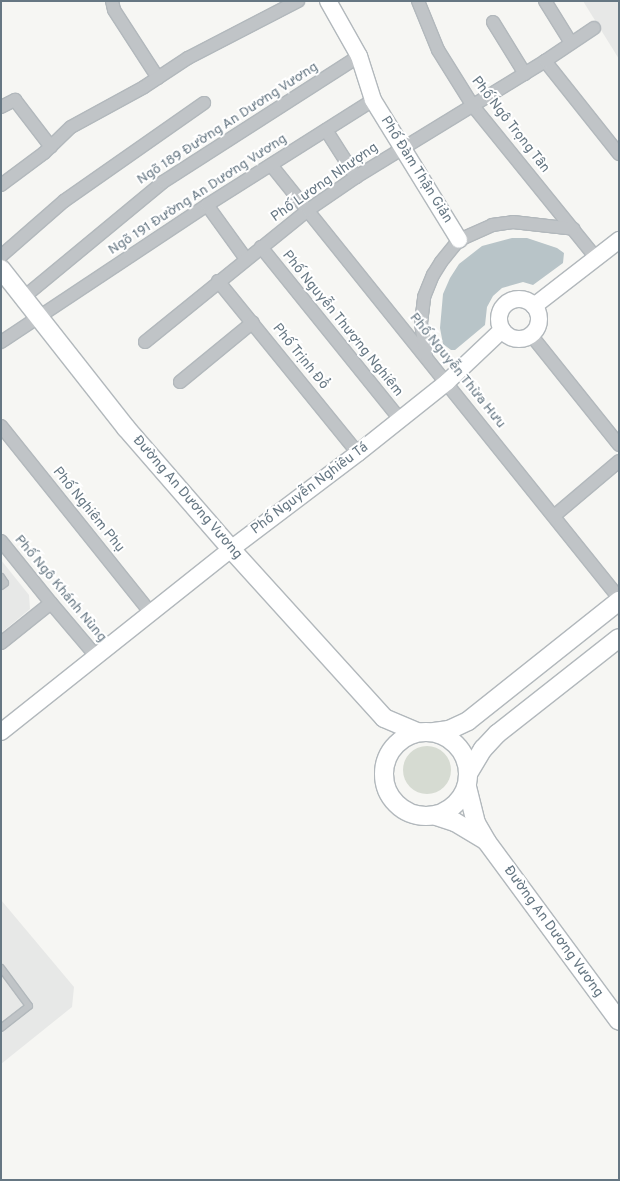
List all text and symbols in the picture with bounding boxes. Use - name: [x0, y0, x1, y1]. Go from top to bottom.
- street label: Ngõ 189 Đường An Dương Vương: [134, 59, 322, 189]
- street label: Phố Ngô Trọng Tân: [467, 73, 553, 177]
- street label: Phố Đàm Thận Giản: [376, 113, 456, 227]
- street label: Ngõ 191 Đường An Dương Vương: [105, 131, 291, 259]
- street label: Phố Lương Nhượng: [268, 140, 382, 226]
- street label: Phố Nguyễn Thượng Nghiêm: [278, 247, 406, 401]
- street label: Phố Nguyễn Thừa Hưu: [405, 310, 509, 432]
- street label: Phố Trịnh Đổ: [268, 320, 332, 394]
- street label: Đường An Dương Vương: [128, 432, 246, 564]
- street label: Phố Nguyễn Nghiêu Tá: [248, 439, 372, 539]
- street label: Phố Nghiêm Phụ: [49, 464, 127, 556]
- street label: Phố Ngô Khánh Nùng: [10, 532, 110, 646]
- street label: Đường An Dương Vương: [499, 863, 607, 1001]

